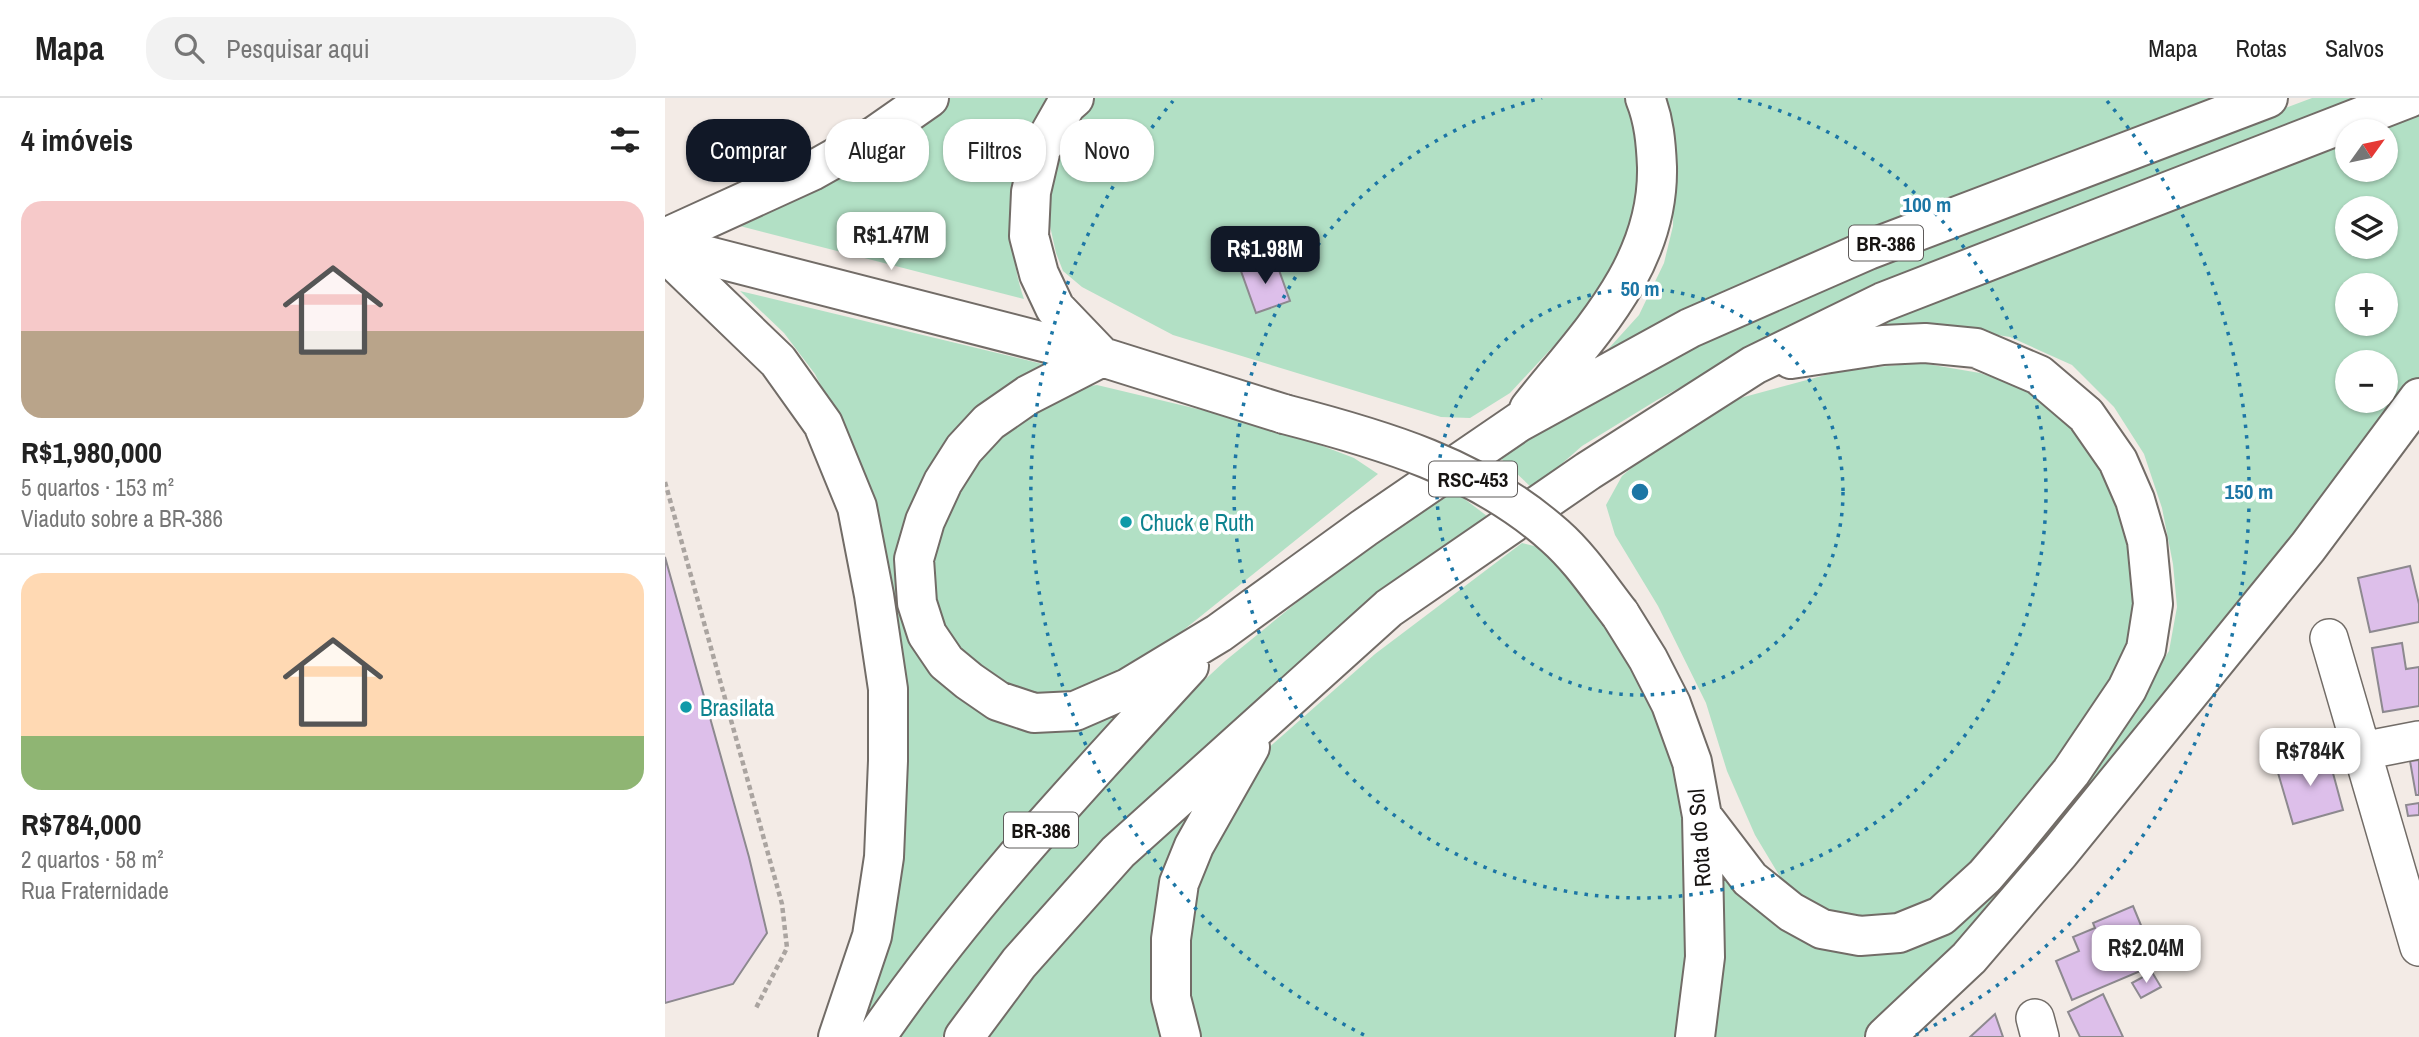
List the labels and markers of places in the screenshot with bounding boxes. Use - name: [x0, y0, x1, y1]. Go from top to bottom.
- pin: R$1.47M: [826, 212, 956, 272]
- pin: R$1.98M: [1200, 226, 1330, 286]
- centre of rings: [1628, 480, 1652, 504]
- place label: Chuck e Ruth: [1140, 507, 1254, 538]
- marker: Chuck e Ruth: [1118, 514, 1134, 530]
- place label: Brasilata: [700, 692, 775, 723]
- marker: Brasilata: [678, 699, 694, 715]
- pin: R$784K: [2253, 728, 2367, 788]
- pin: R$2.04M: [2081, 926, 2211, 985]

